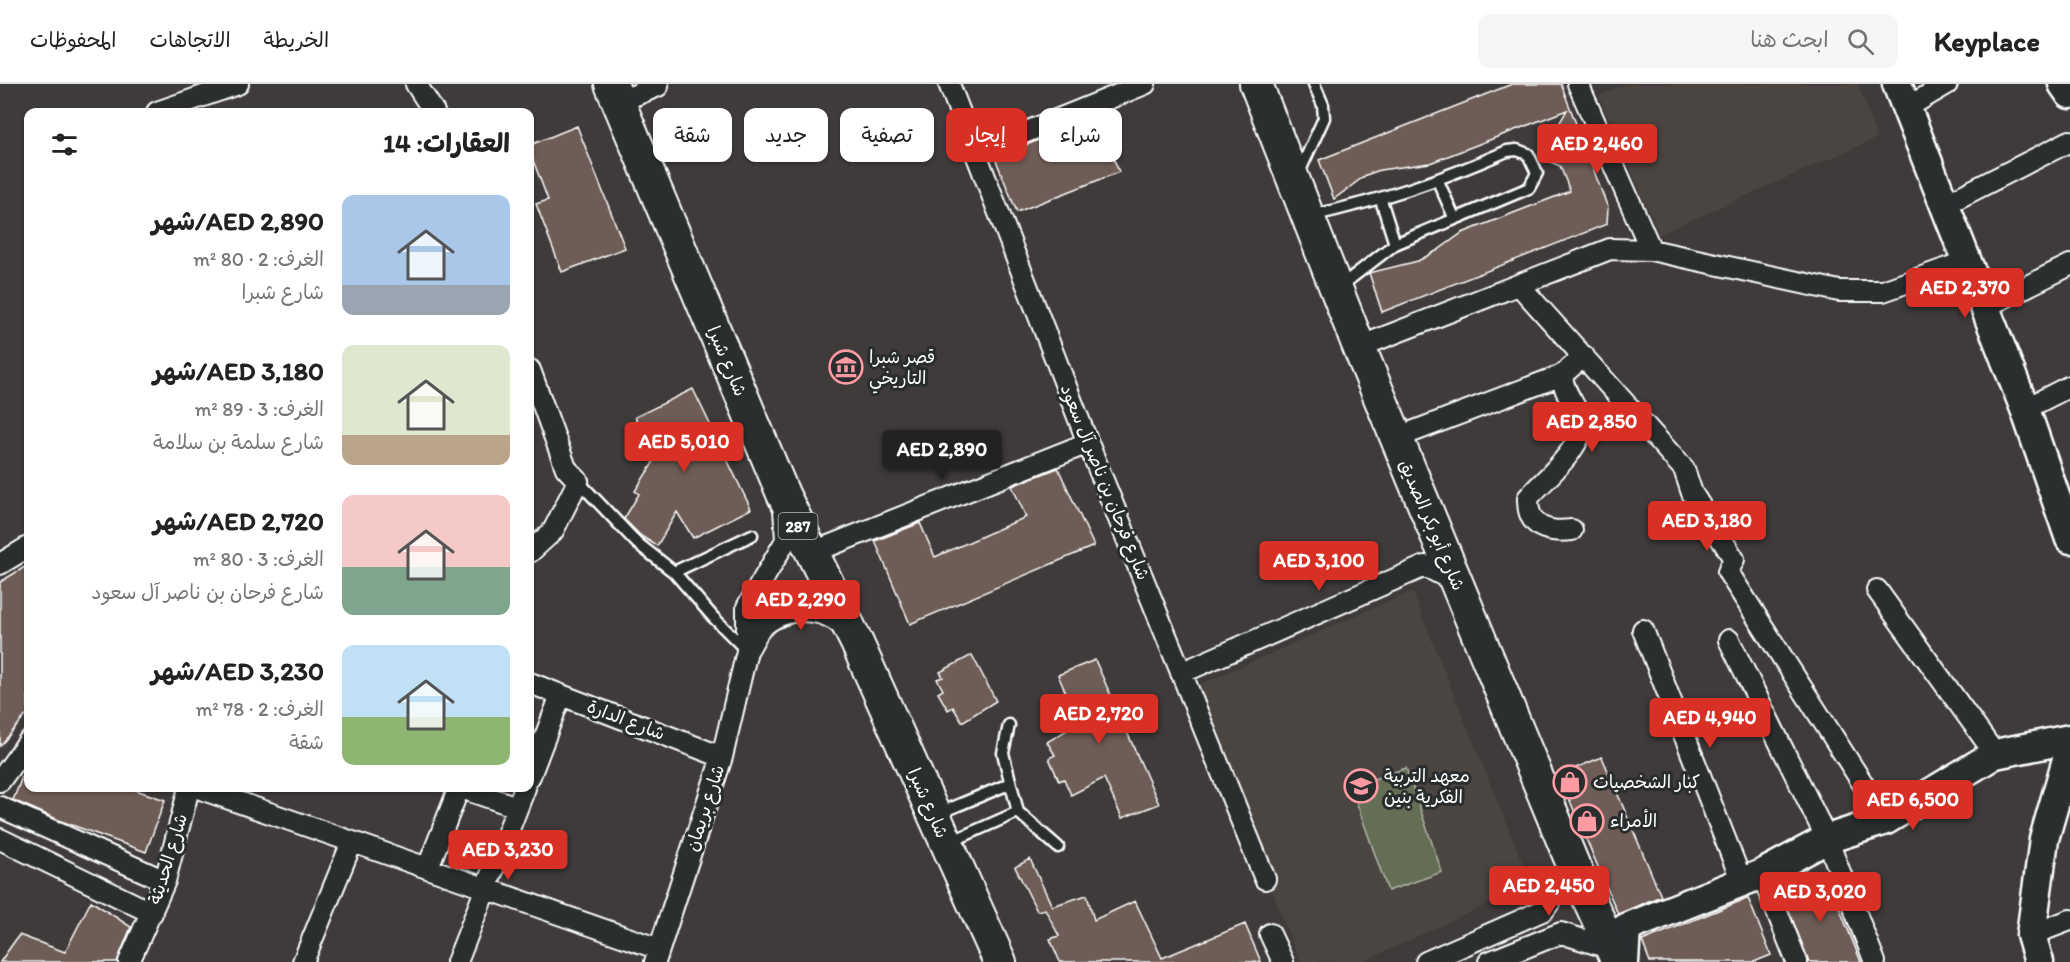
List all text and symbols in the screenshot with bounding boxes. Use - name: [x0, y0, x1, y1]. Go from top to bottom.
- search box: [1478, 14, 1898, 68]
- text: Keyplace: [1934, 24, 2040, 58]
- icon: search: [1844, 25, 1877, 58]
- text: ابحث هنا: [1750, 26, 1829, 53]
- text: المحفوظات: [30, 27, 116, 52]
- text: الاتجاهات: [149, 27, 231, 52]
- text: الخريطة: [264, 27, 329, 52]
- chip: شقة: [653, 108, 732, 162]
- chip: جديد: [744, 108, 828, 162]
- chip: تصفية: [840, 108, 934, 162]
- chip: إيجار: [946, 108, 1027, 162]
- chip: شراء: [1039, 108, 1122, 162]
- pin: AED 2,460: [1528, 124, 1666, 175]
- text: العقارات: 14: [383, 127, 510, 159]
- icon: filters: [48, 128, 81, 161]
- text: AED 2,460: [1551, 131, 1643, 155]
- text: AED 2,890/شهر: [152, 205, 324, 237]
- icon: home: [390, 219, 462, 291]
- text: الغرف: 2 · 80 m²: [193, 247, 324, 271]
- pin: AED 2,370: [1896, 268, 2034, 319]
- text: AED 2,370: [1920, 275, 2010, 299]
- text: شارع شبرا: [241, 280, 324, 304]
- street label: شارع شبرا: [701, 323, 752, 400]
- place label: قصر شبرا التاريخي: [869, 346, 935, 394]
- museum icon: قصر شبرا التاريخي: [828, 349, 864, 385]
- text: AED 3,180/شهر: [153, 355, 324, 387]
- icon: home: [390, 369, 462, 441]
- street label: شارع فرحان بن ناصر آل سعود: [1055, 381, 1154, 584]
- text: الغرف: 3 · 89 m²: [195, 397, 324, 421]
- pin: AED 2,850: [1523, 402, 1661, 453]
- text: AED 2,850: [1547, 409, 1637, 433]
- pin: AED 5,010: [615, 422, 753, 473]
- text: AED 5,010: [639, 429, 729, 453]
- text: شارع سلمة بن سلامة: [153, 430, 324, 454]
- pin: AED 2,890: [873, 430, 1011, 481]
- text: AED 2,890: [897, 437, 987, 461]
- street label: شارع أبو بكر الصديق: [1394, 456, 1470, 594]
- pin: AED 3,180: [1638, 501, 1776, 552]
- text: AED 2,720/شهر: [153, 505, 324, 537]
- text: AED 3,180: [1662, 508, 1752, 532]
- road number: 287: [778, 513, 818, 539]
- icon: home: [390, 519, 462, 591]
- pin: AED 3,100: [1250, 541, 1388, 592]
- text: الغرف: 3 · 80 m²: [193, 547, 324, 571]
- text: AED 3,100: [1273, 548, 1365, 572]
- text: شارع فرحان بن ناصر آل سعود: [91, 580, 324, 604]
- pin: AED 2,290: [732, 580, 870, 631]
- text: AED 2,290: [756, 587, 846, 611]
- text: AED 3,230/شهر: [151, 655, 324, 687]
- icon: home: [390, 669, 462, 741]
- pin: AED 2,720: [1030, 694, 1168, 745]
- street label: شارع الدارة: [584, 695, 668, 746]
- text: الغرف: 2 · 78 m²: [196, 697, 324, 721]
- pin: AED 4,940: [1641, 698, 1779, 749]
- text: AED 2,720: [1054, 701, 1144, 725]
- text: AED 4,940: [1663, 705, 1757, 729]
- text: شقة: [289, 730, 324, 754]
- street label: شارع بريمان: [681, 762, 730, 854]
- shop icon: كبار الشخصيات: [1552, 764, 1588, 800]
- street label: شارع شبرا: [902, 765, 953, 842]
- place label: معهد التربية الفكرية بنين: [1384, 765, 1470, 808]
- school or university icon: معهد التربية الفكرية بنين: [1343, 768, 1379, 804]
- place label: كبار الشخصيات: [1593, 771, 1700, 793]
- pin: AED 6,500: [1844, 780, 1982, 831]
- text: AED 6,500: [1867, 787, 1959, 811]
- shop icon: الأمراء: [1569, 803, 1605, 839]
- place label: الأمراء: [1610, 809, 1657, 832]
- street label: شارع الحديثة: [144, 811, 193, 907]
- pin: AED 3,230: [439, 830, 577, 881]
- text: AED 3,230: [462, 837, 554, 861]
- pin: AED 2,450: [1480, 866, 1618, 917]
- pin: AED 3,020: [1751, 872, 1889, 923]
- text: AED 2,450: [1503, 873, 1595, 897]
- text: AED 3,020: [1774, 879, 1866, 903]

